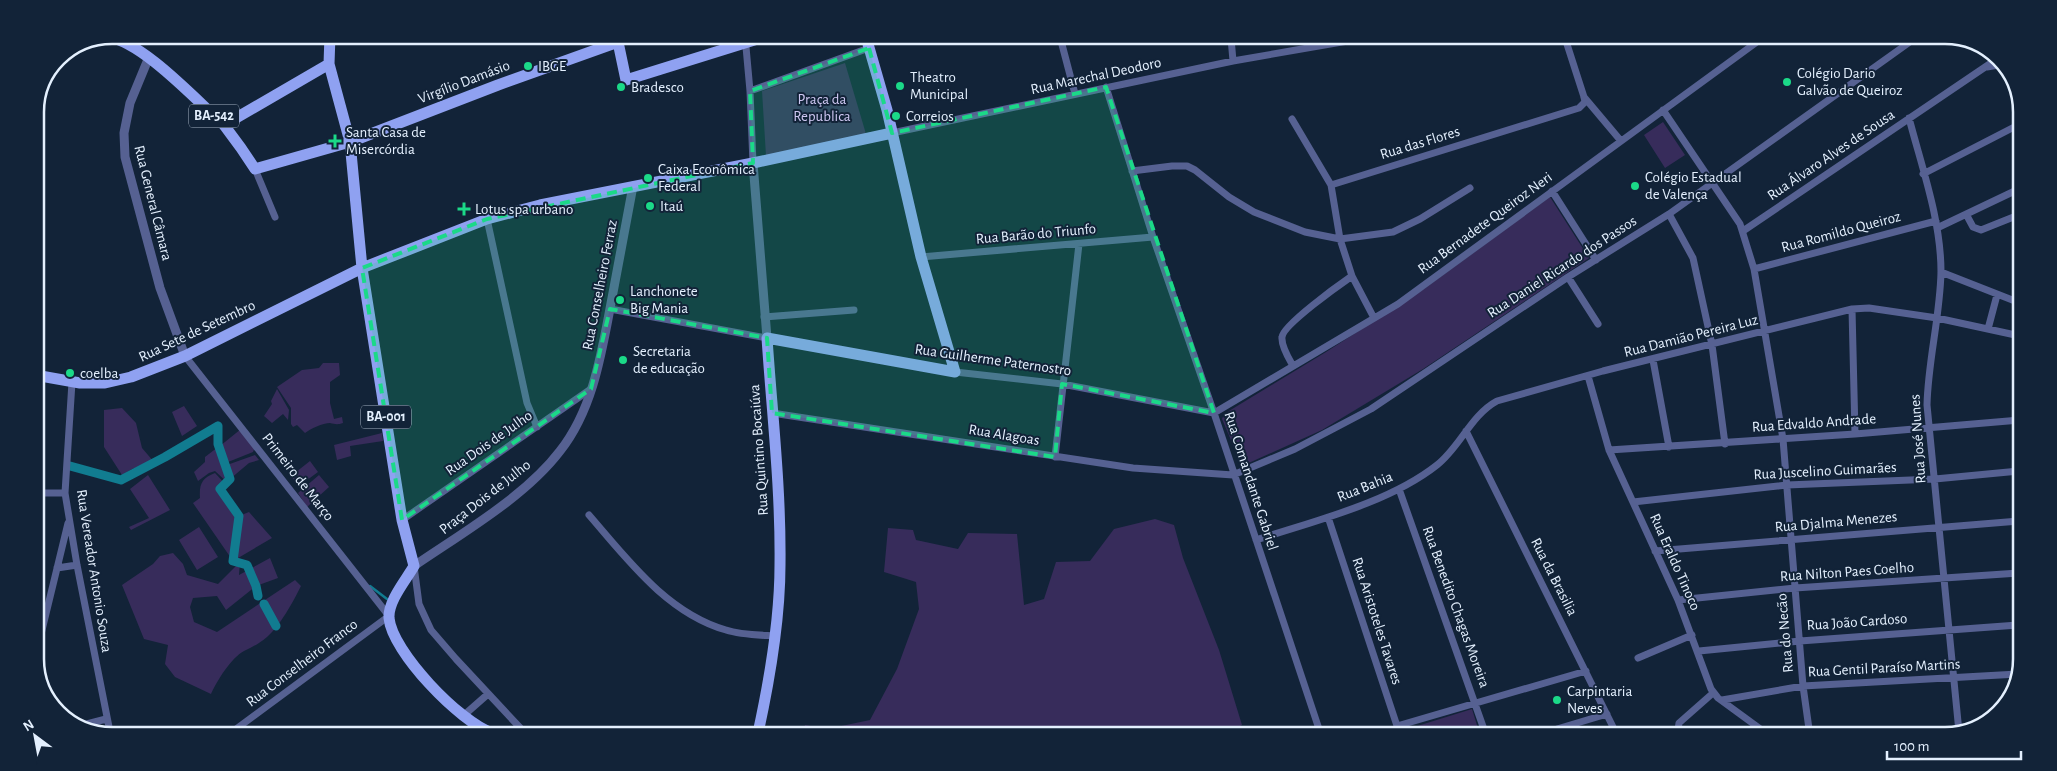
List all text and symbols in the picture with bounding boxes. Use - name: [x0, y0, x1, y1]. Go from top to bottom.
- street label: Rua Marechal Deodoro: [1029, 55, 1163, 97]
- street label: Virgílio Damásio: [416, 58, 512, 106]
- place label: IBGE: [538, 59, 566, 74]
- marker: IBGE: [522, 60, 534, 72]
- place label: Colégio Dario Galvão de Queiroz: [1797, 66, 1902, 98]
- place label: Theatro Municipal: [910, 70, 968, 102]
- marker: Colégio Dario Galvão de Queiroz: [1781, 76, 1793, 88]
- place label: Bradesco: [631, 80, 684, 95]
- marker: Theatro Municipal: [894, 80, 906, 92]
- marker: Bradesco: [615, 81, 627, 93]
- park label: Praça da Republica: [793, 92, 851, 124]
- road number: BA-542: [189, 104, 239, 128]
- street label: Rua Álvaro Alves de Sousa: [1764, 105, 1897, 203]
- place label: Correios: [906, 109, 954, 124]
- marker: Correios: [890, 110, 902, 122]
- street label: Rua das Flores: [1378, 124, 1462, 162]
- place label: Santa Casa de Misercórdia: [346, 125, 426, 157]
- marker: Santa Casa de Misercórdia: [328, 134, 342, 148]
- street label: Rua General Câmara: [131, 144, 175, 262]
- place label: Caixa Econômica Federal: [658, 162, 755, 194]
- street label: Rua Bernadete Queiroz Neri: [1415, 169, 1555, 277]
- place label: Colégio Estadual de Valença: [1645, 170, 1742, 202]
- marker: Caixa Econômica Federal: [642, 172, 654, 184]
- marker: Colégio Estadual de Valença: [1629, 180, 1641, 192]
- place label: Itaú: [660, 199, 684, 214]
- marker: Itaú: [644, 200, 656, 212]
- marker: Lotus spa urbano: [457, 202, 471, 216]
- place label: Lotus spa urbano: [475, 202, 573, 217]
- street label: Rua Romildo Queiroz: [1780, 209, 1902, 255]
- street label: Rua Daniel Ricardo dos Passos: [1485, 213, 1639, 321]
- street label: Rua Conselheiro Ferraz: [580, 219, 620, 351]
- street label: Rua Barão do Triunfo: [975, 221, 1097, 247]
- place label: Lanchonete Big Mania: [630, 284, 698, 316]
- marker: Lanchonete Big Mania: [614, 294, 626, 306]
- street label: Rua Sete de Setembro: [136, 297, 258, 365]
- street label: Rua Damião Pereira Luz: [1622, 312, 1760, 360]
- street label: Rua Guilherme Paternostro: [914, 342, 1072, 378]
- place label: Secretaria de educação: [633, 344, 705, 376]
- marker: Secretaria de educação: [617, 354, 629, 366]
- place label: coelba: [80, 366, 118, 381]
- marker: coelba: [64, 367, 76, 379]
- street label: Rua Quintino Bocaiúva: [747, 384, 771, 516]
- street label: Rua José Nunes: [1907, 394, 1929, 484]
- road number: BA-001: [361, 406, 411, 428]
- street label: Rua Dois de Julho: [443, 408, 535, 478]
- street label: Rua Comandante Gabriel: [1221, 410, 1281, 552]
- street label: Rua Edvaldo Andrade: [1751, 411, 1877, 435]
- street label: Rua Alagoas: [967, 422, 1041, 448]
- street label: Primeiro de Março: [259, 430, 337, 524]
- street label: Praça Dois de Julho: [437, 457, 533, 537]
- street label: Rua Juscelino Guimarães: [1753, 460, 1897, 482]
- street label: Rua Bahia: [1335, 469, 1395, 505]
- street label: Rua Vereador Antonio Souza: [74, 488, 114, 654]
- street label: Rua Djalma Menezes: [1774, 509, 1898, 535]
- street label: Rua Eraldo Tinoco: [1647, 511, 1703, 613]
- street label: Rua Benedito Chagas Moreira: [1420, 524, 1492, 690]
- street label: Rua da Brasilia: [1528, 536, 1580, 618]
- street label: Rua Aristoteles Tavares: [1349, 555, 1405, 687]
- street label: Rua Nilton Paes Coelho: [1779, 560, 1915, 584]
- street label: Rua do Necão: [1774, 593, 1796, 673]
- street label: Rua João Cardoso: [1806, 611, 1908, 633]
- street label: Rua Conselheiro Franco: [244, 616, 360, 710]
- street label: Rua Gentil Paraíso Martins: [1807, 657, 1961, 679]
- place label: Carpintaria Neves: [1567, 684, 1632, 716]
- marker: Carpintaria Neves: [1551, 694, 1563, 706]
- north arrow: [10, 711, 60, 761]
- text: N: [21, 717, 36, 734]
- scale bar: [1887, 728, 2021, 760]
- text: 100 m: [1894, 739, 1929, 754]

